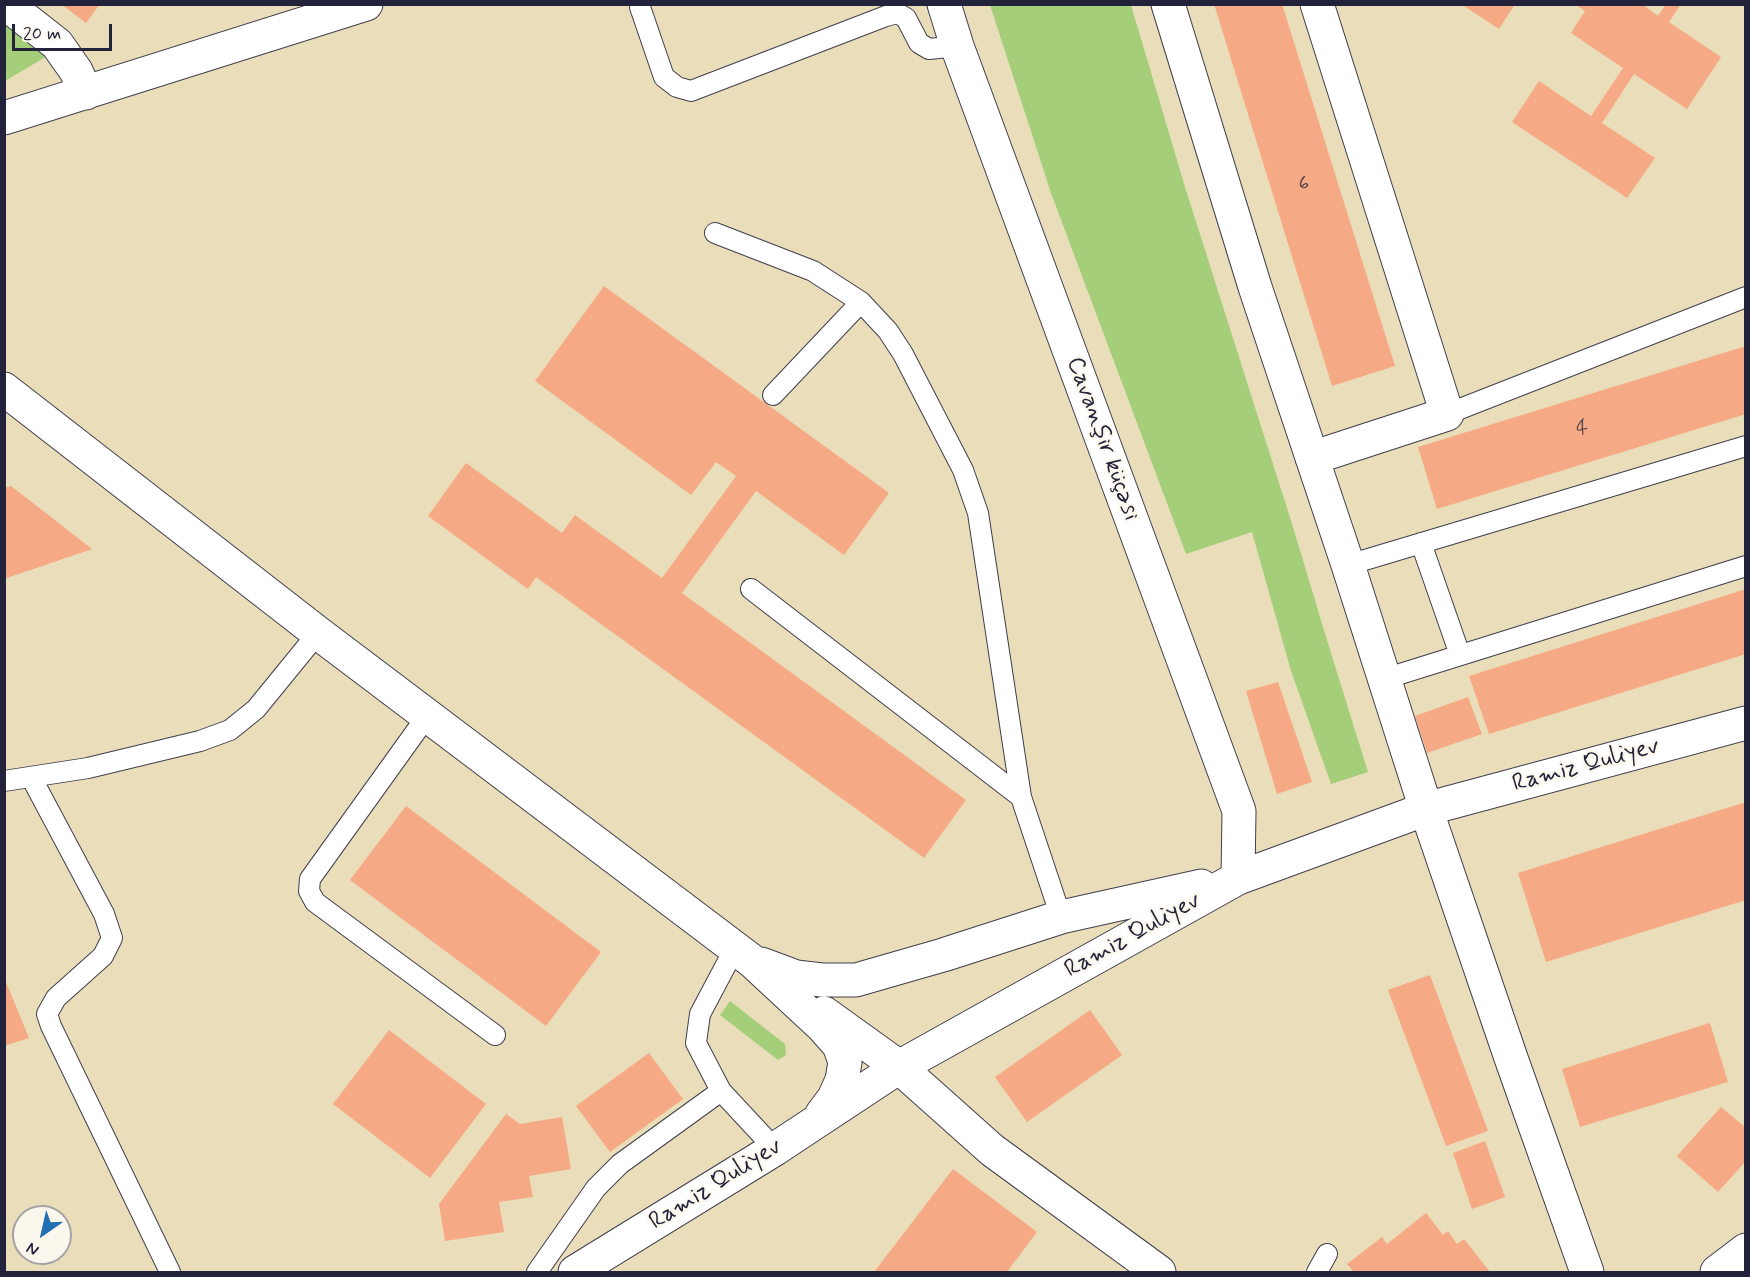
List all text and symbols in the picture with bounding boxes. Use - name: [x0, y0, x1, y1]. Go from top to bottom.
- scale bar: [15, 12, 116, 50]
- text: 20 m: [23, 22, 61, 46]
- house number: 6: [1299, 172, 1309, 198]
- street label: Cavanşir küçəsi: [1059, 353, 1145, 525]
- house number: 4: [1576, 417, 1588, 443]
- street label: Ramiz Quliyev: [1509, 733, 1663, 799]
- street label: Ramiz Quliyev: [1060, 887, 1206, 985]
- street label: Ramiz Quliyev: [644, 1133, 788, 1237]
- north arrow: [12, 1205, 72, 1265]
- text: N: [22, 1237, 43, 1260]

